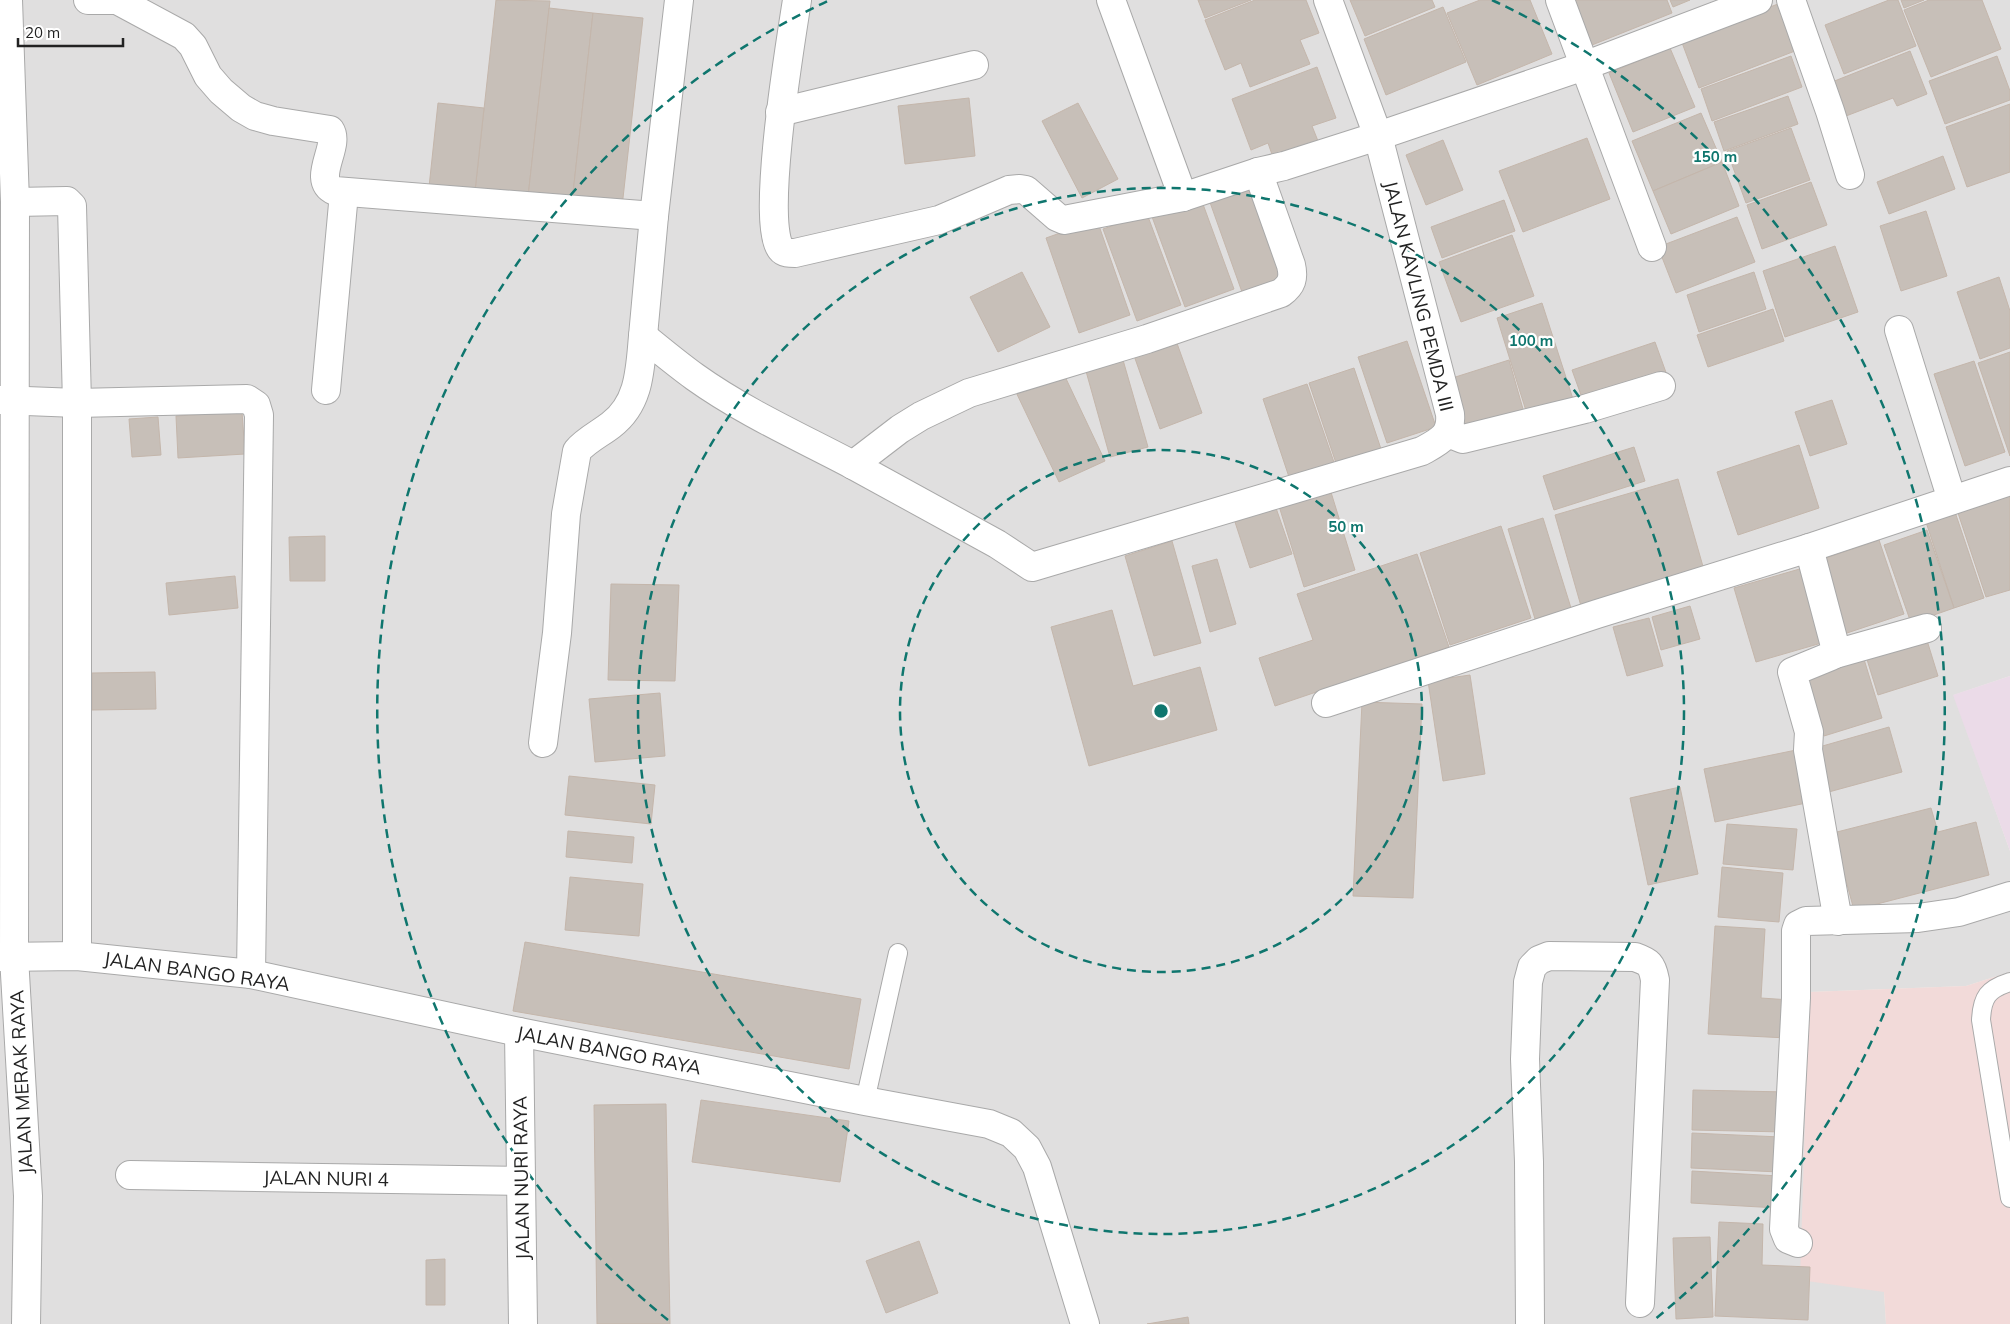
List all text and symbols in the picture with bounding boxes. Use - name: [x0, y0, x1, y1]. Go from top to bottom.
- scale bar: [18, 15, 122, 47]
- text: 20 m: [25, 23, 60, 42]
- text: 150 m: [1693, 147, 1737, 166]
- street label: JALAN KAVLING PEMDA III: [1379, 178, 1459, 414]
- text: 100 m: [1509, 331, 1553, 350]
- text: 50 m: [1328, 517, 1364, 536]
- centre of rings: [1152, 702, 1170, 720]
- street label: JALAN BANGO RAYA: [102, 946, 292, 996]
- street label: JALAN MERAK RAYA: [4, 989, 38, 1175]
- street label: JALAN BANGO RAYA: [515, 1020, 703, 1080]
- street label: JALAN NURI RAYA: [508, 1096, 534, 1260]
- street label: JALAN NURI 4: [263, 1165, 389, 1191]

